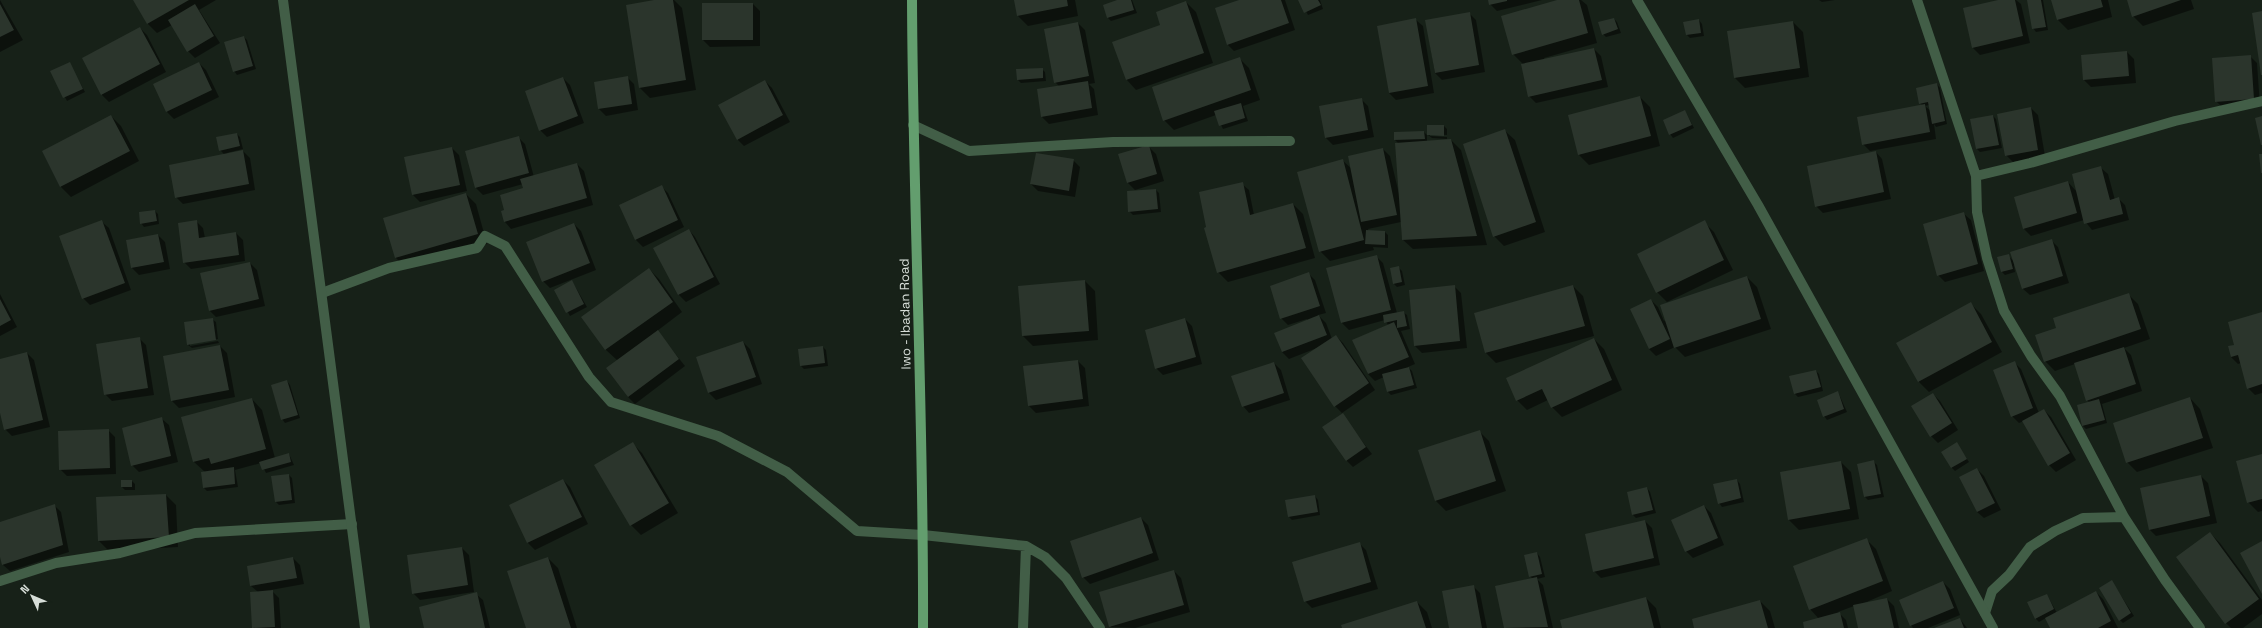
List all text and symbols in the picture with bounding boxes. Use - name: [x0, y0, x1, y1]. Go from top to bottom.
- street label: Iwo - Ibadan Road: [896, 258, 914, 370]
- north arrow: [12, 576, 52, 616]
- text: N: [17, 582, 32, 597]

